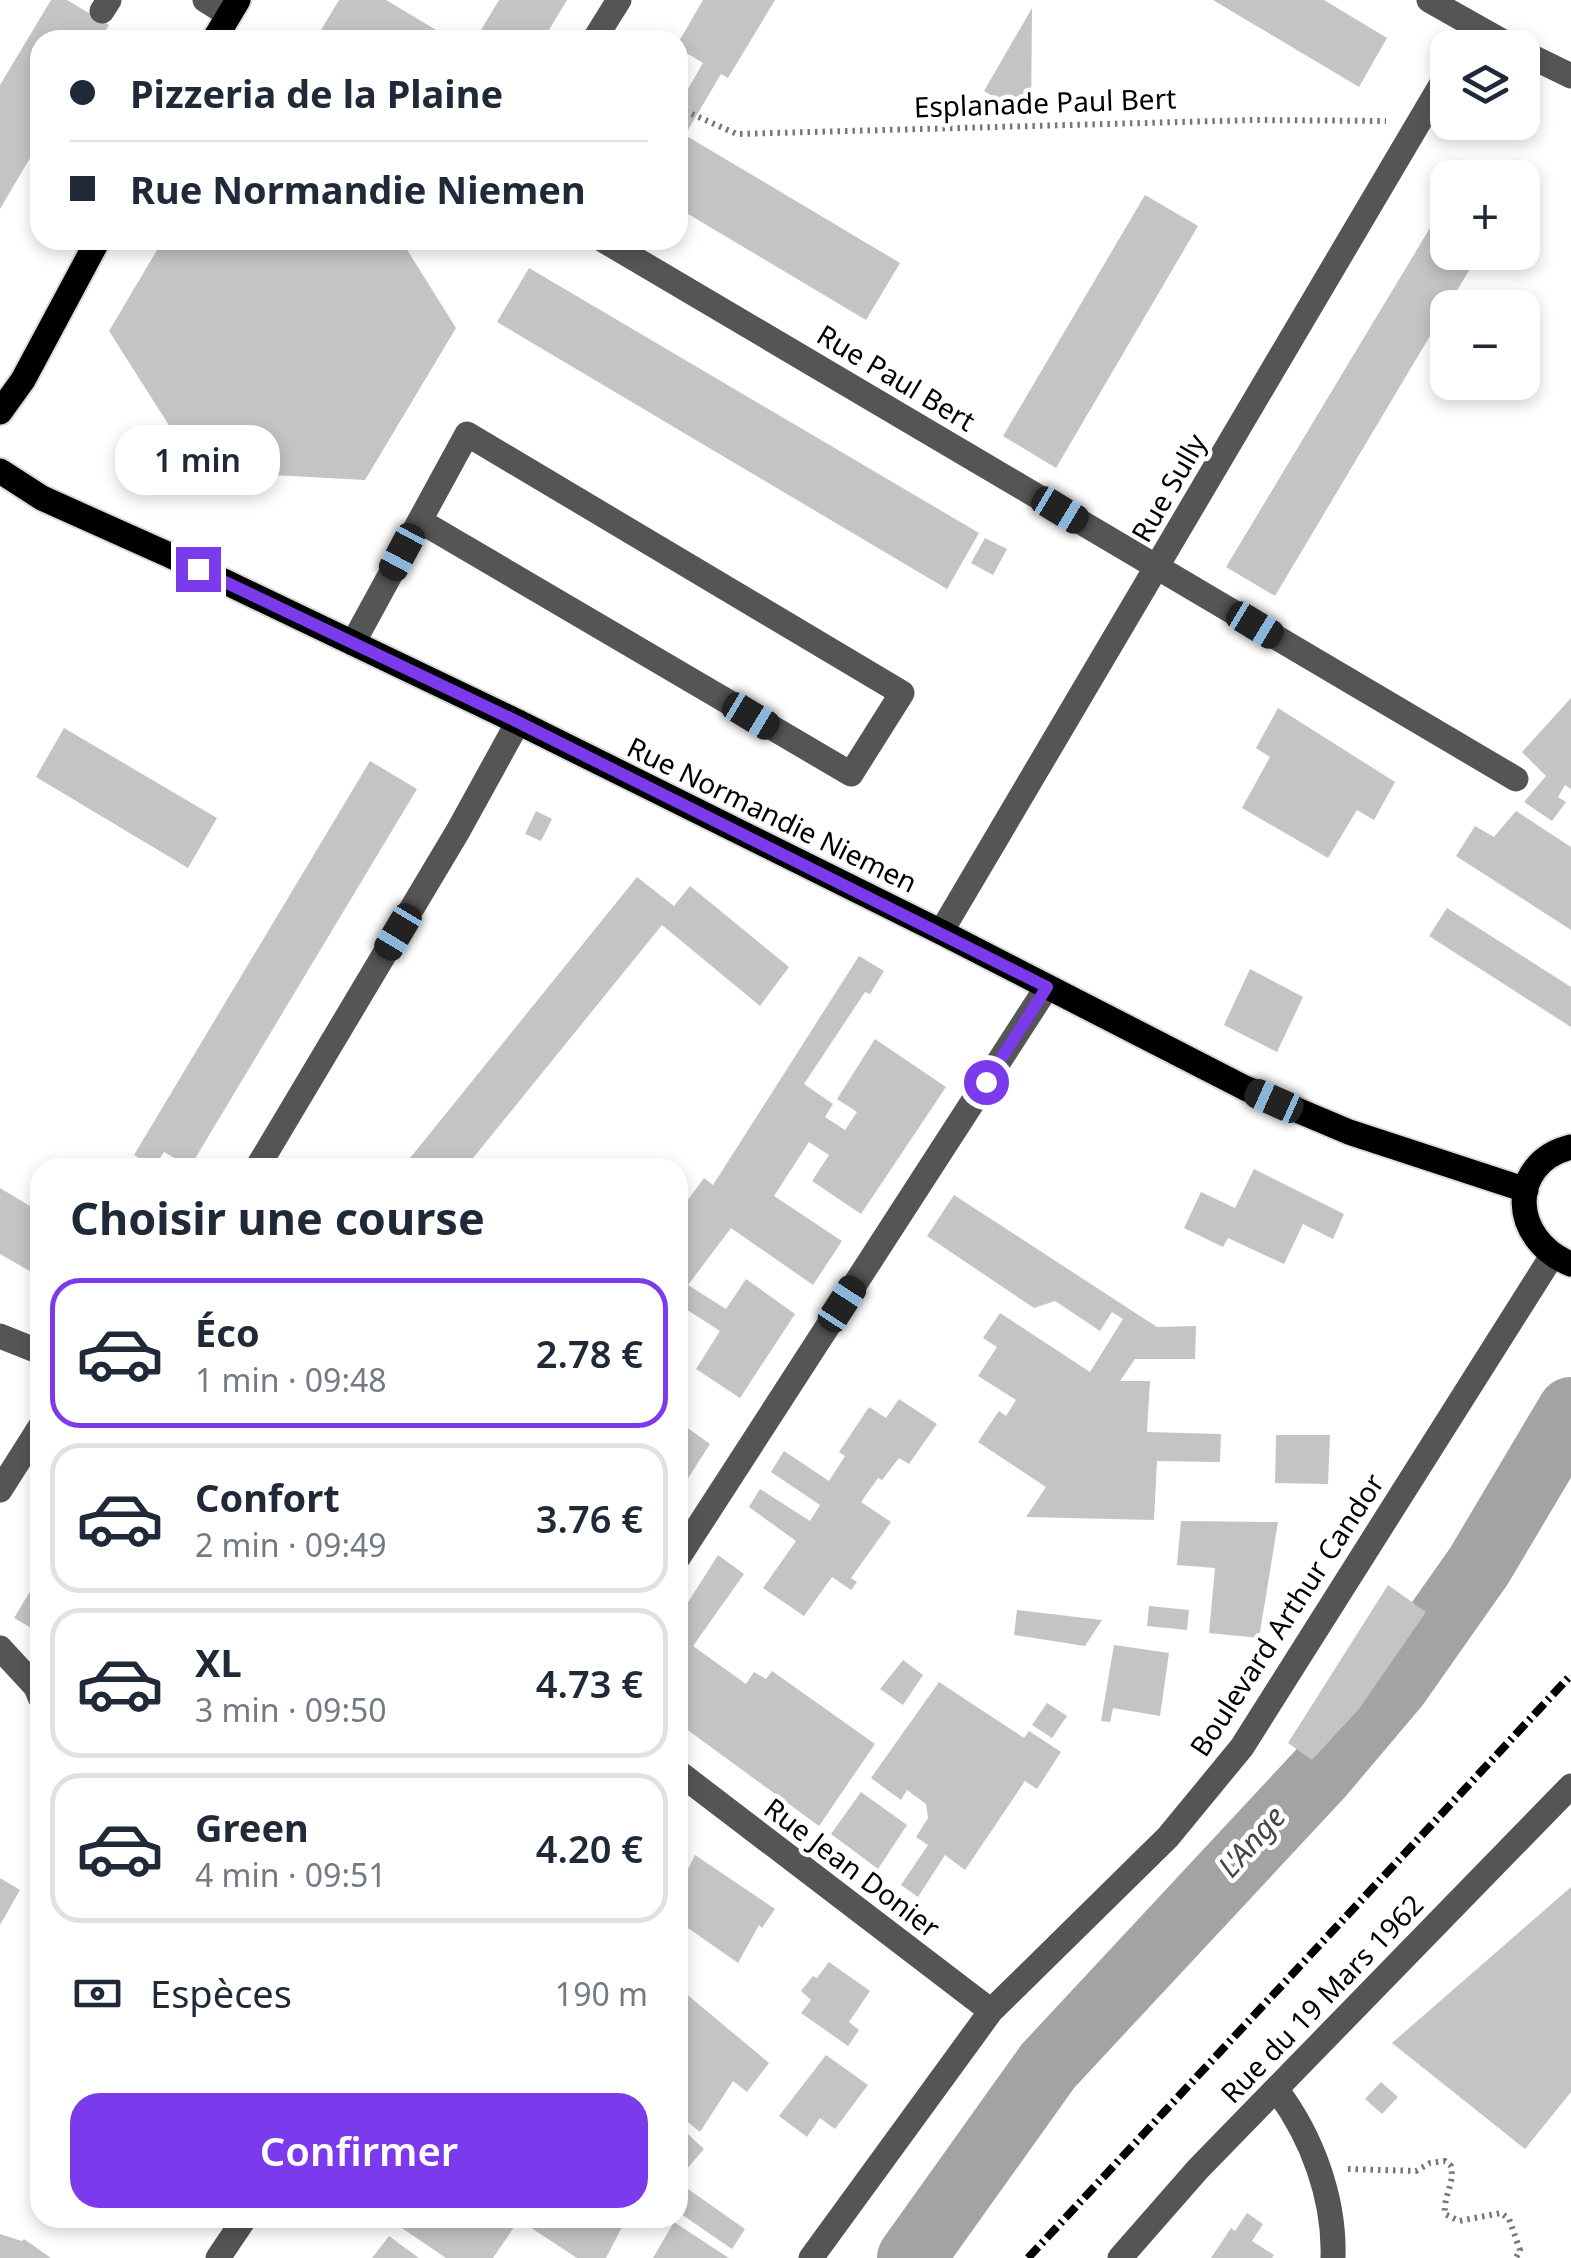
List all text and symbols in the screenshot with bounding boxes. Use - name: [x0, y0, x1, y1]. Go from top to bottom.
- map controls: [1430, 30, 1540, 400]
- button: layers: [1430, 30, 1540, 140]
- text: Pizzeria de la Plaine: [130, 67, 503, 119]
- street label: Esplanade Paul Bert: [913, 78, 1177, 126]
- button: +: [1430, 160, 1540, 270]
- text: Rue Normandie Niemen: [130, 163, 586, 215]
- button: −: [1430, 290, 1540, 400]
- street label: Rue Paul Bert: [810, 315, 983, 439]
- callout: 1 min: [116, 424, 280, 494]
- street label: Rue Sully: [1122, 426, 1215, 549]
- text: 1 min: [154, 438, 241, 481]
- car: [1027, 482, 1093, 538]
- car: [375, 518, 429, 586]
- route end: [176, 547, 221, 592]
- car: [1222, 597, 1288, 653]
- car: [718, 688, 784, 744]
- street label: Rue Normandie Niemen: [621, 727, 924, 901]
- car: [370, 899, 426, 965]
- route start: [964, 1060, 1009, 1105]
- car: [1240, 1075, 1308, 1127]
- text: Choisir une course: [70, 1187, 485, 1248]
- car: [813, 1271, 871, 1337]
- text: Éco: [195, 1306, 260, 1358]
- icon: car: [75, 1308, 165, 1398]
- text: 2.78 €: [536, 1327, 643, 1379]
- text: 1 min · 09:48: [195, 1358, 387, 1401]
- street label: Boulevard Arthur Candor: [1180, 1465, 1392, 1763]
- text: Confort: [195, 1471, 340, 1523]
- icon: car: [75, 1473, 165, 1563]
- text: 3.76 €: [536, 1492, 643, 1544]
- text: 2 min · 09:49: [195, 1523, 387, 1566]
- text: XL: [195, 1636, 242, 1688]
- icon: car: [75, 1638, 165, 1728]
- text: 4.73 €: [536, 1657, 643, 1709]
- text: 3 min · 09:50: [195, 1688, 387, 1731]
- street label: Rue Jean Donier: [757, 1789, 949, 1946]
- water label: L'Ange: [1208, 1796, 1294, 1886]
- text: Green: [195, 1801, 309, 1853]
- icon: car: [75, 1803, 165, 1893]
- text: 4.20 €: [536, 1822, 643, 1874]
- text: 4 min · 09:51: [195, 1853, 387, 1896]
- street label: Rue du 19 Mars 1962: [1212, 1886, 1431, 2111]
- icon: cash: [70, 1966, 125, 2021]
- text: Espèces: [150, 1967, 292, 2019]
- text: 190 m: [555, 1972, 648, 2015]
- button: Confirmer: [70, 2093, 648, 2208]

